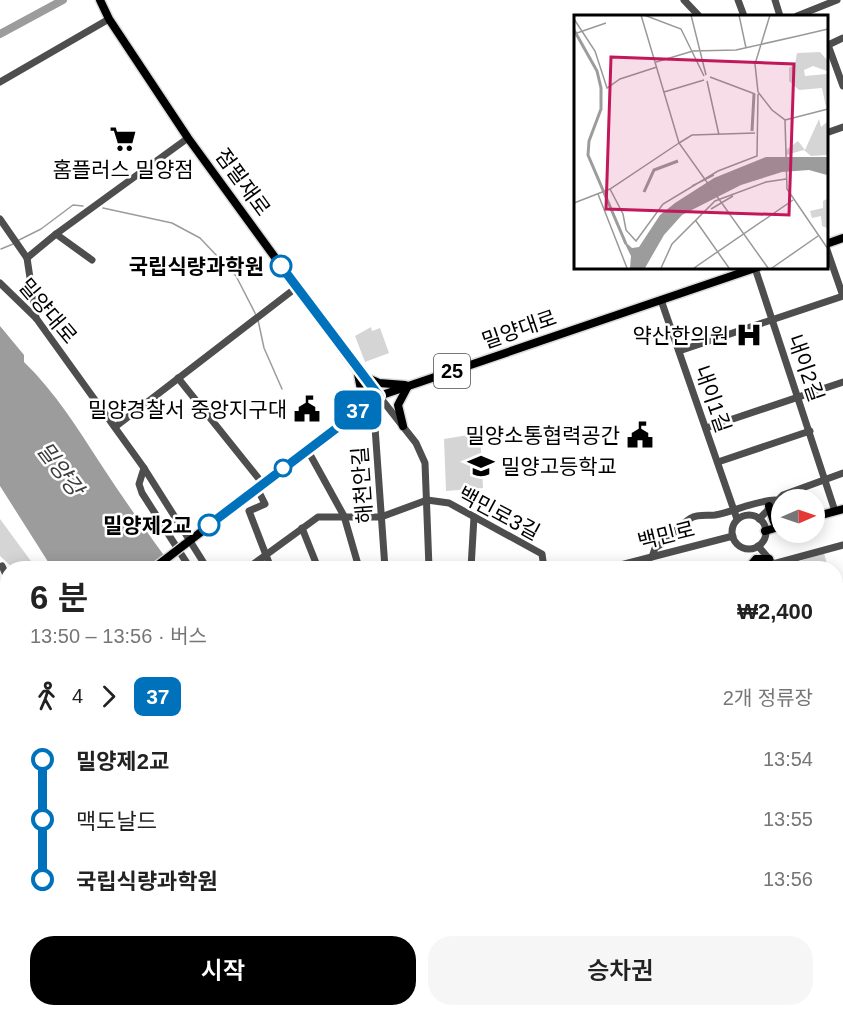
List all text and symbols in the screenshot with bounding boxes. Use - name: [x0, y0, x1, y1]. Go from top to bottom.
- inset map: [574, 15, 828, 268]
- supermarket icon: 홈플러스 밀양점: [108, 124, 138, 154]
- street label: 점필재로: [211, 144, 275, 220]
- place label: 홈플러스 밀양점: [52, 158, 194, 181]
- place label: 국립식량과학원: [129, 255, 264, 278]
- marker: 국립식량과학원: [270, 255, 292, 277]
- street label: 밀양대로: [14, 274, 82, 348]
- street label: 밀양대로: [479, 306, 559, 352]
- hospital icon: 약산한의원: [734, 320, 764, 350]
- place label: 약산한의원: [632, 324, 729, 347]
- street label: 내이2길: [784, 331, 828, 405]
- road number: 25: [434, 354, 470, 388]
- street label: 내이1길: [691, 362, 735, 436]
- line badge: 37: [331, 390, 385, 430]
- public building icon: 밀양경찰서 중앙지구대: [292, 394, 322, 424]
- place label: 밀양경찰서 중앙지구대: [88, 398, 287, 421]
- text: 37: [346, 399, 370, 422]
- public building icon: 밀양소통협력공간: [625, 420, 655, 450]
- place label: 밀양소통협력공간: [465, 424, 620, 447]
- water label: 밀양강: [32, 437, 90, 503]
- street label: 해천안길: [348, 446, 376, 524]
- school or university icon: 밀양고등학교: [466, 451, 496, 481]
- place label: 밀양고등학교: [501, 455, 617, 478]
- unlabelled marker: [274, 459, 292, 477]
- street label: 백민로3길: [454, 482, 544, 544]
- north arrow: [771, 489, 825, 543]
- map controls: [771, 489, 825, 543]
- place label: 밀양제2교: [103, 514, 192, 537]
- marker: 밀양제2교: [198, 514, 220, 536]
- street label: 백민로: [635, 517, 697, 553]
- text: 6 분: [30, 579, 88, 616]
- text: ₩2,400: [737, 599, 813, 624]
- text: 13:50 – 13:56 · 버스: [30, 625, 207, 647]
- icon: walk: [30, 680, 63, 713]
- icon: forward: [92, 680, 125, 713]
- text: 4: [72, 685, 83, 707]
- text: 37: [146, 685, 169, 708]
- text: 2개 정류장: [723, 687, 813, 709]
- text: 13:54: [763, 748, 813, 770]
- text: 밀양제2교: [76, 749, 169, 774]
- text: 13:55: [763, 808, 813, 830]
- text: 맥도날드: [76, 809, 157, 834]
- text: 13:56: [763, 868, 813, 890]
- text: 국립식량과학원: [76, 869, 218, 894]
- button: 시작: [30, 936, 416, 1005]
- button: 승차권: [428, 936, 813, 1005]

